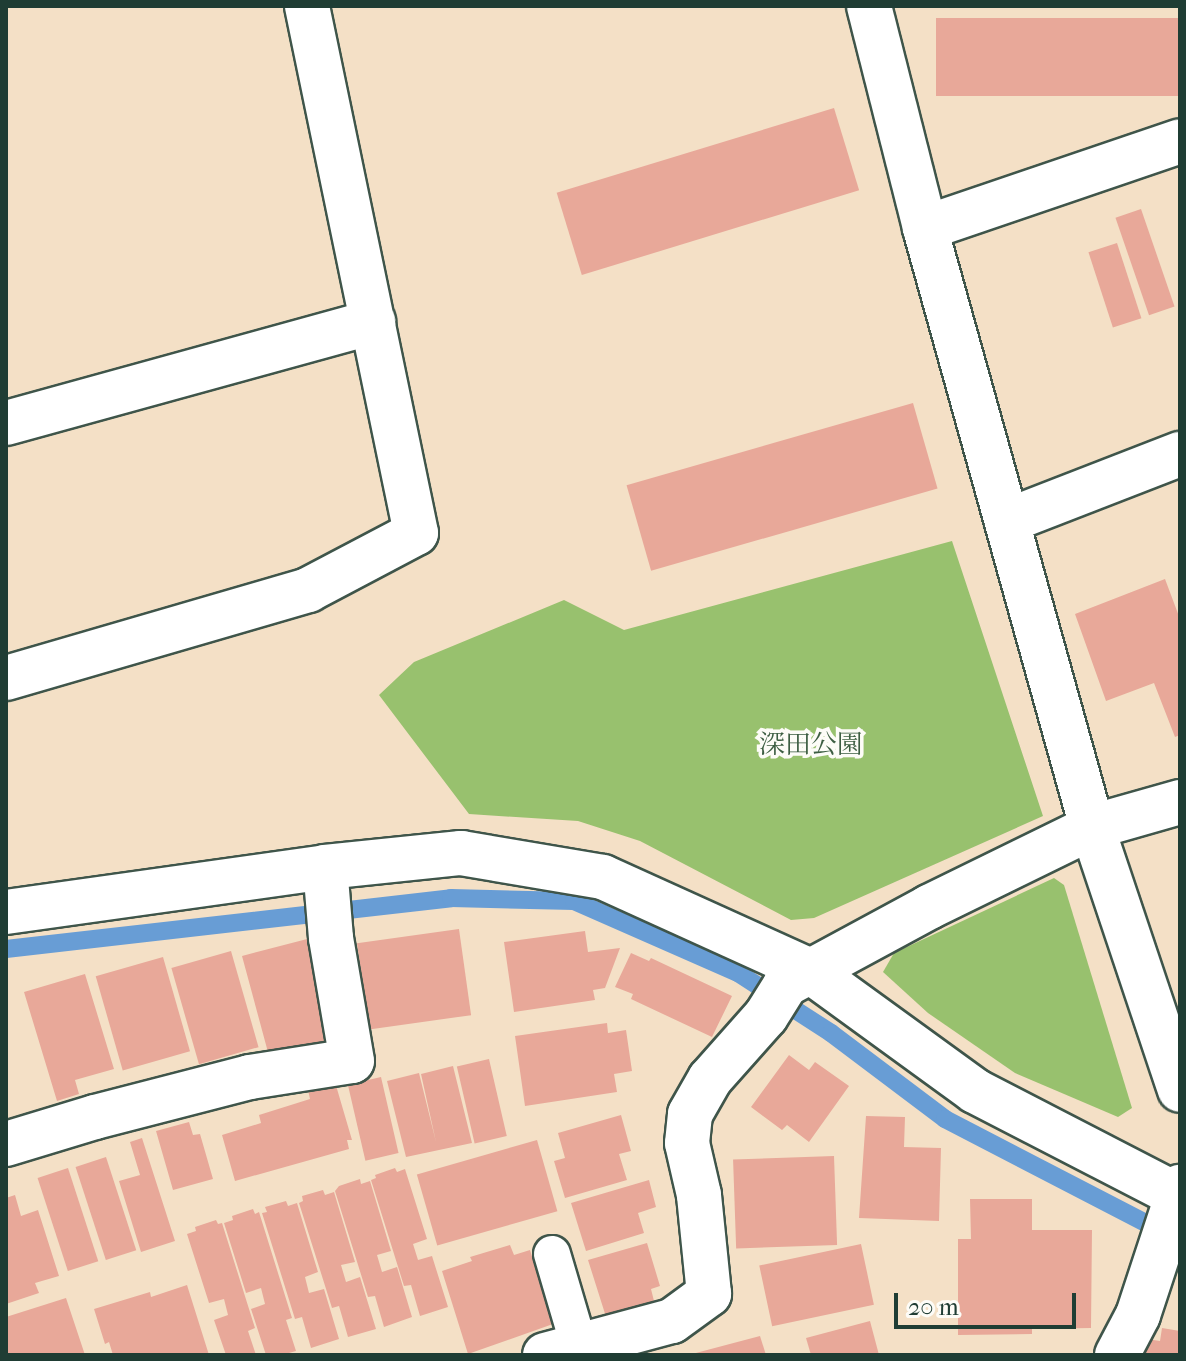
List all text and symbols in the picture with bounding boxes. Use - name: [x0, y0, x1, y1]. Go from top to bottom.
- park label: 深田公園: [759, 729, 863, 761]
- scale bar: [898, 1277, 1080, 1327]
- text: 20 m: [908, 1293, 959, 1321]

